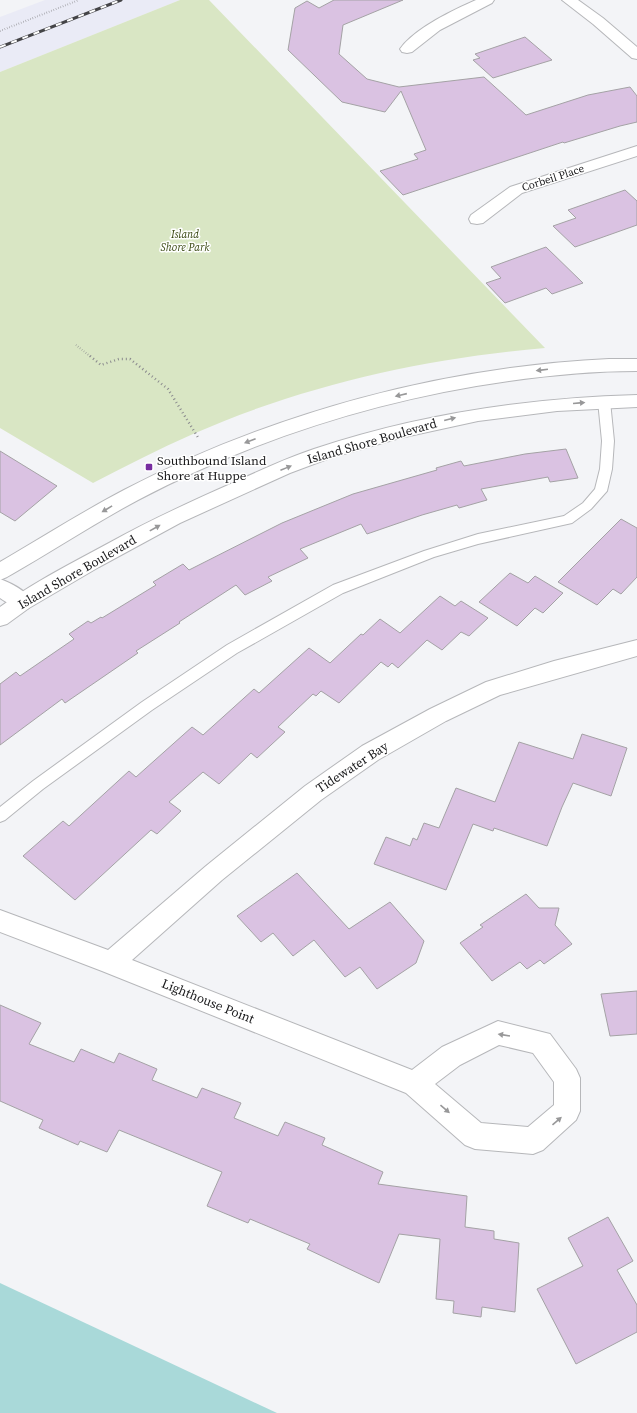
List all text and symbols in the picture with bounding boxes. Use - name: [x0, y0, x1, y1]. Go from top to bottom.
- street label: Corbeil Place: [520, 161, 587, 195]
- park label: Island Shore Park: [161, 227, 210, 255]
- one-way arrow: [536, 367, 548, 374]
- one-way arrow: [394, 392, 407, 398]
- one-way arrow: [573, 400, 585, 407]
- street label: Island Shore Boulevard: [305, 414, 439, 468]
- one-way arrow: [444, 416, 457, 422]
- one-way arrow: [243, 439, 255, 445]
- place label: Southbound Island Shore at Huppe: [157, 452, 267, 484]
- marker: Southbound Island Shore at Huppe: [144, 462, 154, 472]
- one-way arrow: [280, 465, 291, 471]
- one-way arrow: [101, 505, 113, 512]
- one-way arrow: [149, 524, 160, 531]
- street label: Island Shore Boulevard: [15, 531, 140, 613]
- street label: Tidewater Bay: [313, 737, 392, 797]
- street label: Lighthouse Point: [159, 975, 257, 1028]
- one-way arrow: [497, 1031, 510, 1037]
- one-way arrow: [439, 1105, 450, 1114]
- one-way arrow: [551, 1116, 562, 1125]

